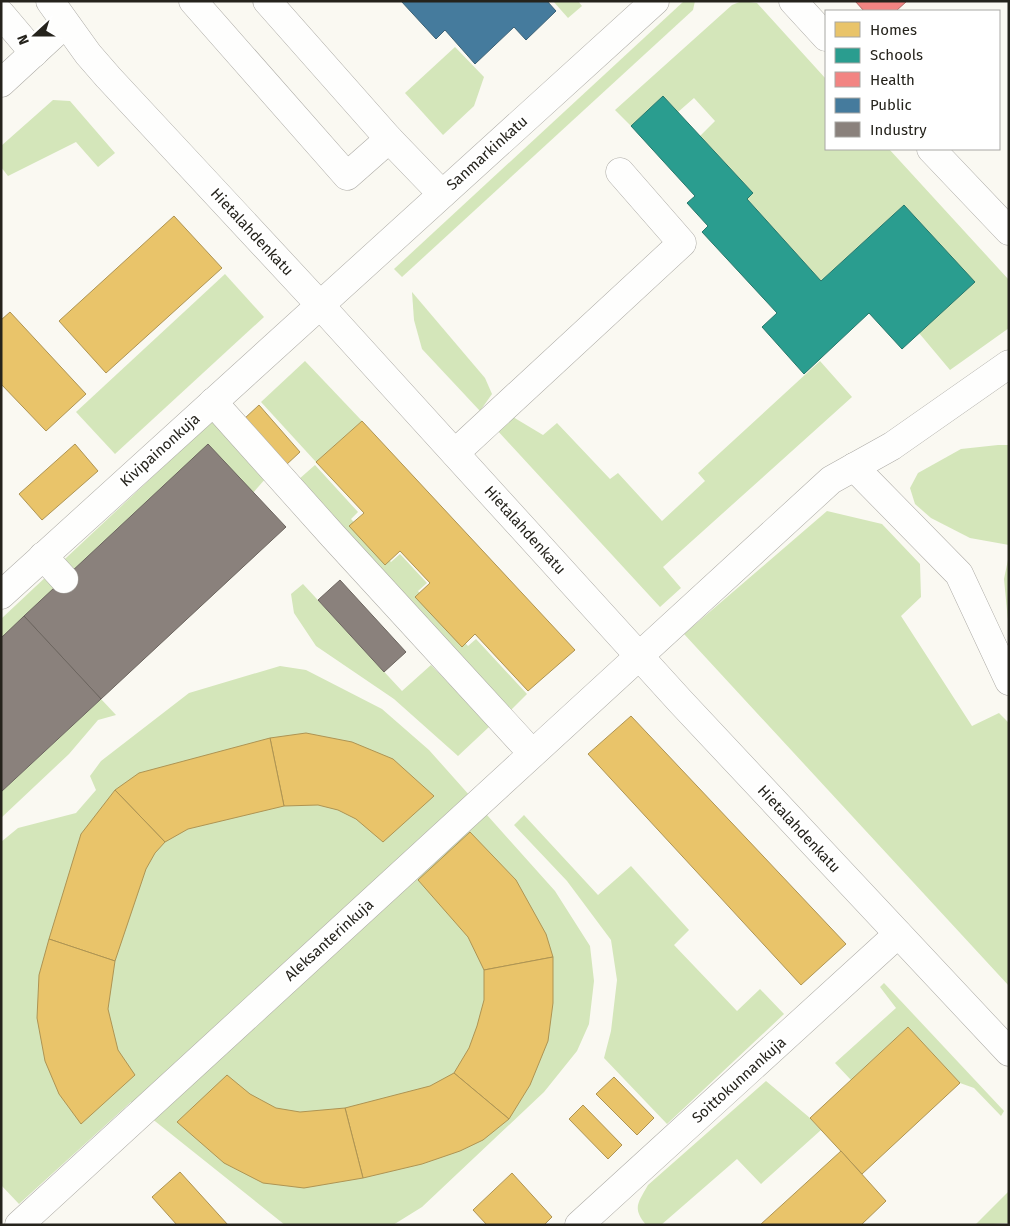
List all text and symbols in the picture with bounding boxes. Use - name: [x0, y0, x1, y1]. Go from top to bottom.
- north arrow: [10, 10, 60, 60]
- legend: [825, 10, 1000, 150]
- text: Homes: [870, 21, 917, 39]
- text: N: [14, 32, 33, 47]
- text: Schools: [870, 46, 923, 64]
- text: Health: [870, 71, 915, 89]
- text: Public: [870, 96, 912, 114]
- street label: Sanmarkinkatu: [443, 112, 531, 194]
- text: Industry: [870, 121, 927, 139]
- street label: Hietalahdenkatu: [207, 185, 297, 279]
- street label: Kivipainonkuja: [117, 410, 203, 490]
- street label: Hietalahdenkatu: [481, 482, 569, 578]
- street label: Hietalahdenkatu: [754, 782, 844, 876]
- street label: Aleksanterinkuja: [281, 895, 377, 985]
- street label: Soittokunnankuja: [688, 1033, 790, 1127]

